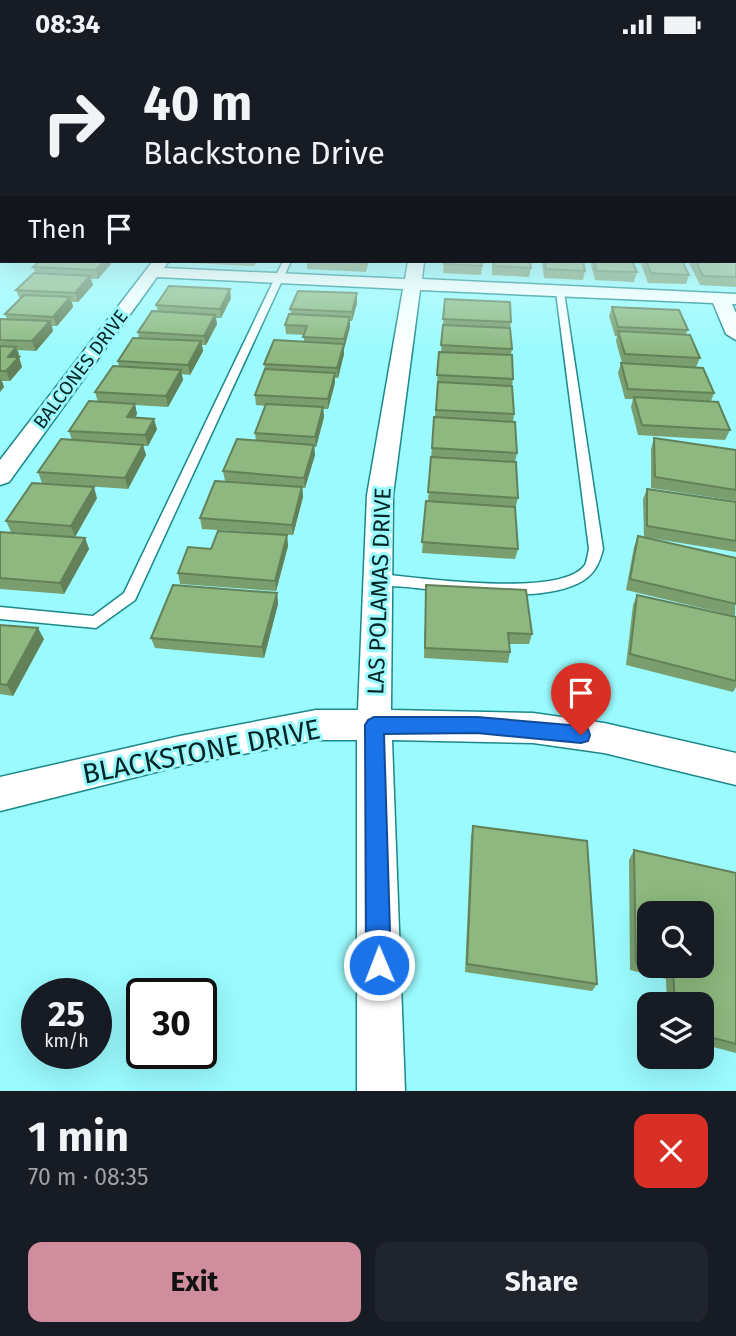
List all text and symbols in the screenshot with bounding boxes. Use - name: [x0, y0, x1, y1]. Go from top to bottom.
- text: 08:34: [35, 9, 100, 40]
- text: 40 m: [143, 74, 252, 133]
- icon: right: [28, 77, 119, 168]
- text: Blackstone Drive: [143, 134, 385, 172]
- icon: arrive: [100, 210, 138, 248]
- text: Then: [28, 214, 86, 245]
- street label: BALCONES DRIVE: [28, 305, 133, 433]
- street label: LAS POLAMAS DRIVE: [361, 487, 397, 695]
- pin: [551, 663, 611, 735]
- icon: arrive: [562, 674, 600, 712]
- street label: BLACKSTONE DRIVE: [79, 712, 323, 791]
- map controls: [637, 901, 714, 1069]
- button: search: [637, 901, 714, 978]
- position arrow: [342, 928, 416, 1002]
- speed limit sign: 30: [126, 978, 217, 1069]
- button: layers: [637, 992, 714, 1069]
- text: 25: [48, 993, 85, 1035]
- text: km/h: [44, 1030, 89, 1052]
- text: 1 min: [28, 1112, 129, 1162]
- button: close: [634, 1114, 708, 1188]
- text: 70 m · 08:35: [28, 1163, 149, 1191]
- button: Exit: [28, 1242, 361, 1322]
- button: Share: [375, 1242, 708, 1322]

